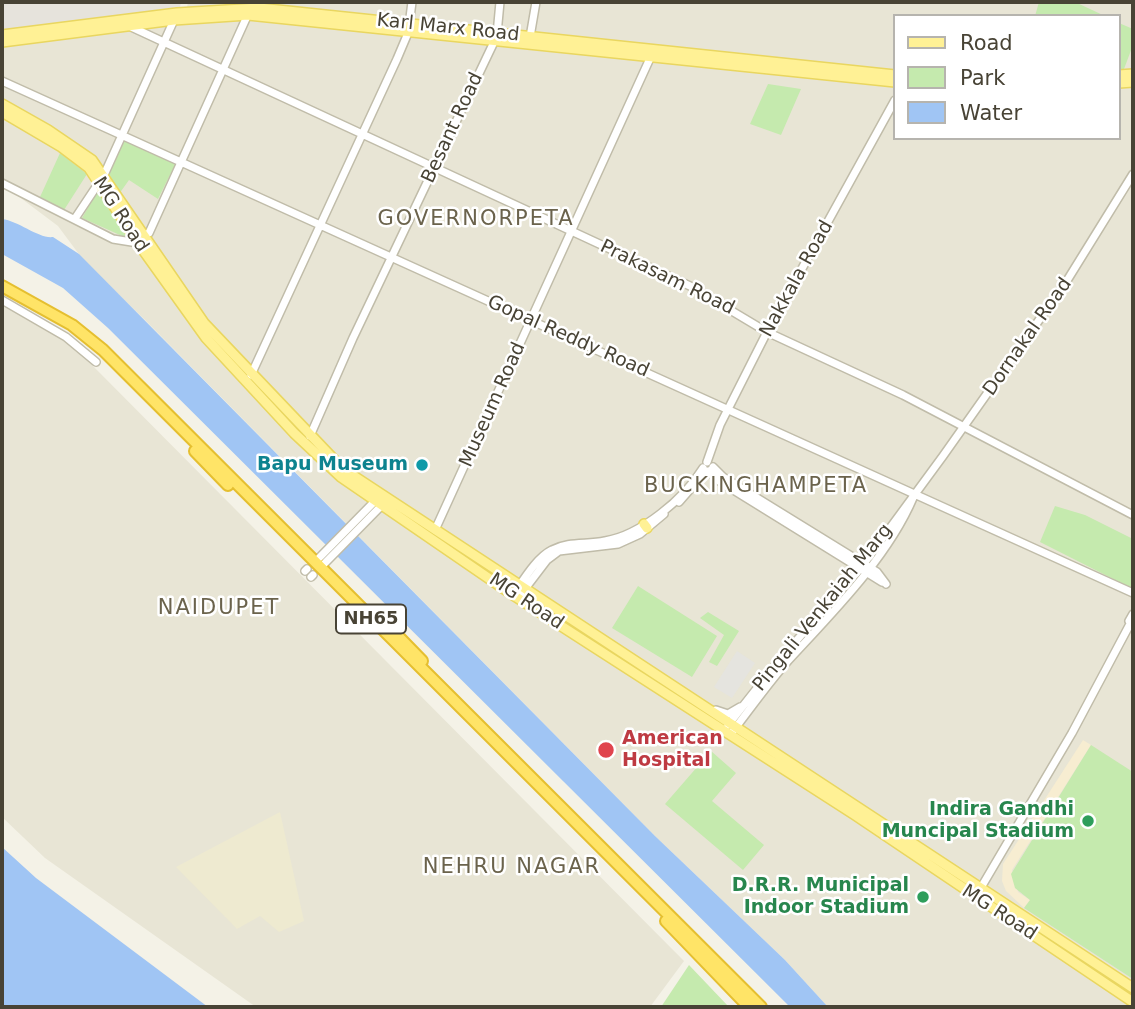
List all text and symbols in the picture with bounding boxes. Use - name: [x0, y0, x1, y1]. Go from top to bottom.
- street label: Karl Marx Road: [376, 9, 520, 47]
- legend: [894, 14, 1121, 140]
- text: Road: [960, 31, 1013, 55]
- text: Park: [960, 66, 1005, 90]
- street label: Besant Road: [417, 69, 489, 187]
- text: Water: [960, 101, 1022, 125]
- street label: MG Road: [87, 173, 153, 257]
- district label: GOVERNORPETA: [379, 207, 573, 233]
- street label: Nakkala Road: [756, 217, 838, 341]
- street label: Prakasam Road: [596, 236, 738, 320]
- street label: Dornakal Road: [979, 274, 1077, 400]
- street label: Gopal Reddy Road: [484, 291, 652, 383]
- street label: Museum Road: [455, 339, 531, 471]
- place label: Bapu Museum: [257, 454, 408, 476]
- marker: Bapu Museum: [414, 457, 430, 473]
- district label: BUCKINGHAMPETA: [646, 474, 866, 500]
- street label: Pingali Venkaiah Marg: [748, 520, 898, 696]
- street label: MG Road: [484, 569, 568, 635]
- district label: NAIDUPET: [159, 596, 279, 622]
- road number: NH65: [336, 604, 406, 634]
- place label: American Hospital: [622, 728, 723, 772]
- marker: American Hospital: [596, 740, 616, 760]
- place label: Indira Gandhi Muncipal Stadium: [882, 799, 1074, 843]
- marker: Indira Gandhi Muncipal Stadium: [1080, 813, 1096, 829]
- district label: NEHRU NAGAR: [424, 855, 600, 881]
- place label: D.R.R. Municipal Indoor Stadium: [732, 875, 909, 919]
- street label: MG Road: [957, 880, 1041, 946]
- marker: D.R.R. Municipal Indoor Stadium: [915, 889, 931, 905]

